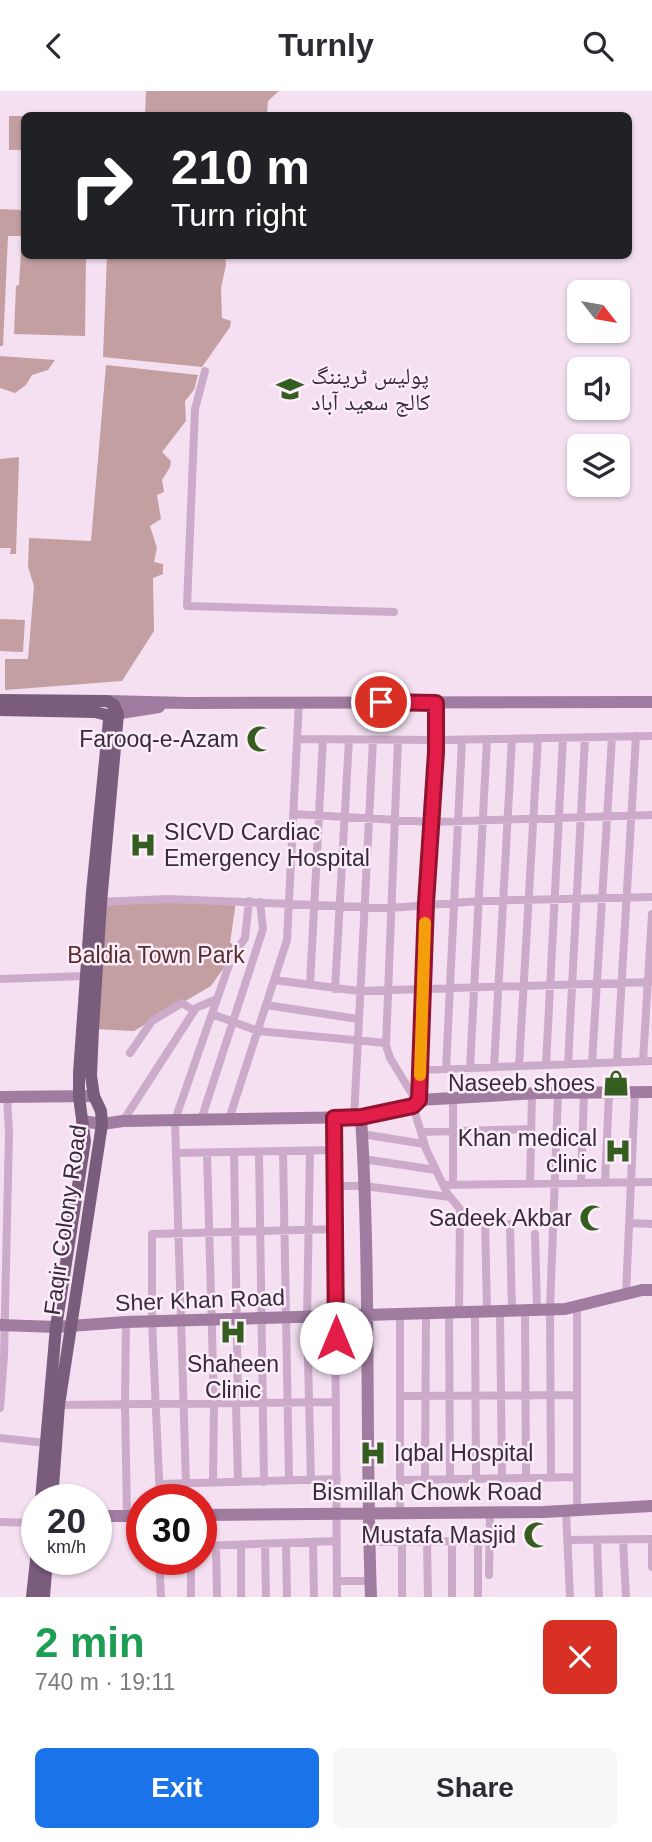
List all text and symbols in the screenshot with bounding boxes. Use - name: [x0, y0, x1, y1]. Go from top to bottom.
- icon: back: [35, 27, 73, 65]
- text: Turnly: [278, 27, 374, 63]
- icon: search: [579, 27, 617, 65]
- icon: right: [56, 140, 147, 231]
- text: 210 m: [171, 140, 310, 194]
- text: Turn right: [171, 197, 307, 233]
- north arrow: [567, 280, 630, 343]
- map controls: [567, 280, 630, 497]
- button: sound: [567, 357, 630, 420]
- place label: پولیس ٹریننگ کالج سعید آباد: [311, 363, 431, 417]
- school or university icon: پولیس ٹریننگ کالج سعید آباد: [275, 374, 305, 404]
- button: layers: [567, 434, 630, 497]
- pin: [351, 672, 411, 732]
- icon: arrive: [362, 683, 400, 721]
- mosque icon: Farooq-e-Azam: [245, 724, 275, 754]
- place label: Farooq-e-Azam: [79, 726, 239, 752]
- place label: SICVD Cardiac Emergency Hospital: [164, 819, 370, 871]
- hospital icon: SICVD Cardiac Emergency Hospital: [128, 830, 158, 860]
- park label: Baldia Town Park: [67, 942, 245, 968]
- shop icon: Naseeb shoes: [601, 1068, 631, 1098]
- place label: Naseeb shoes: [448, 1070, 595, 1096]
- street label: Faqir Colony Road: [39, 1123, 91, 1317]
- place label: Khan medical clinic: [458, 1125, 597, 1177]
- hospital icon: Khan medical clinic: [603, 1136, 633, 1166]
- mosque icon: Sadeek Akbar: [578, 1203, 608, 1233]
- place label: Sadeek Akbar: [429, 1205, 572, 1231]
- street label: Sher Khan Road: [115, 1284, 285, 1316]
- position arrow: [299, 1301, 373, 1375]
- hospital icon: Shaheen Clinic: [218, 1317, 248, 1347]
- place label: Shaheen Clinic: [187, 1351, 279, 1403]
- hospital icon: Iqbal Hospital: [358, 1438, 388, 1468]
- place label: Iqbal Hospital: [394, 1440, 533, 1466]
- street label: Bismillah Chowk Road: [312, 1479, 542, 1505]
- speed limit sign: 30: [126, 1484, 217, 1575]
- text: 20: [47, 1501, 86, 1540]
- mosque icon: Mustafa Masjid: [522, 1520, 552, 1550]
- place label: Mustafa Masjid: [361, 1522, 516, 1548]
- text: km/h: [47, 1537, 86, 1557]
- text: 2 min: [35, 1619, 145, 1666]
- button: close: [543, 1620, 617, 1694]
- text: 740 m · 19:11: [35, 1669, 175, 1695]
- button: Exit: [35, 1748, 319, 1828]
- button: Share: [333, 1748, 617, 1828]

